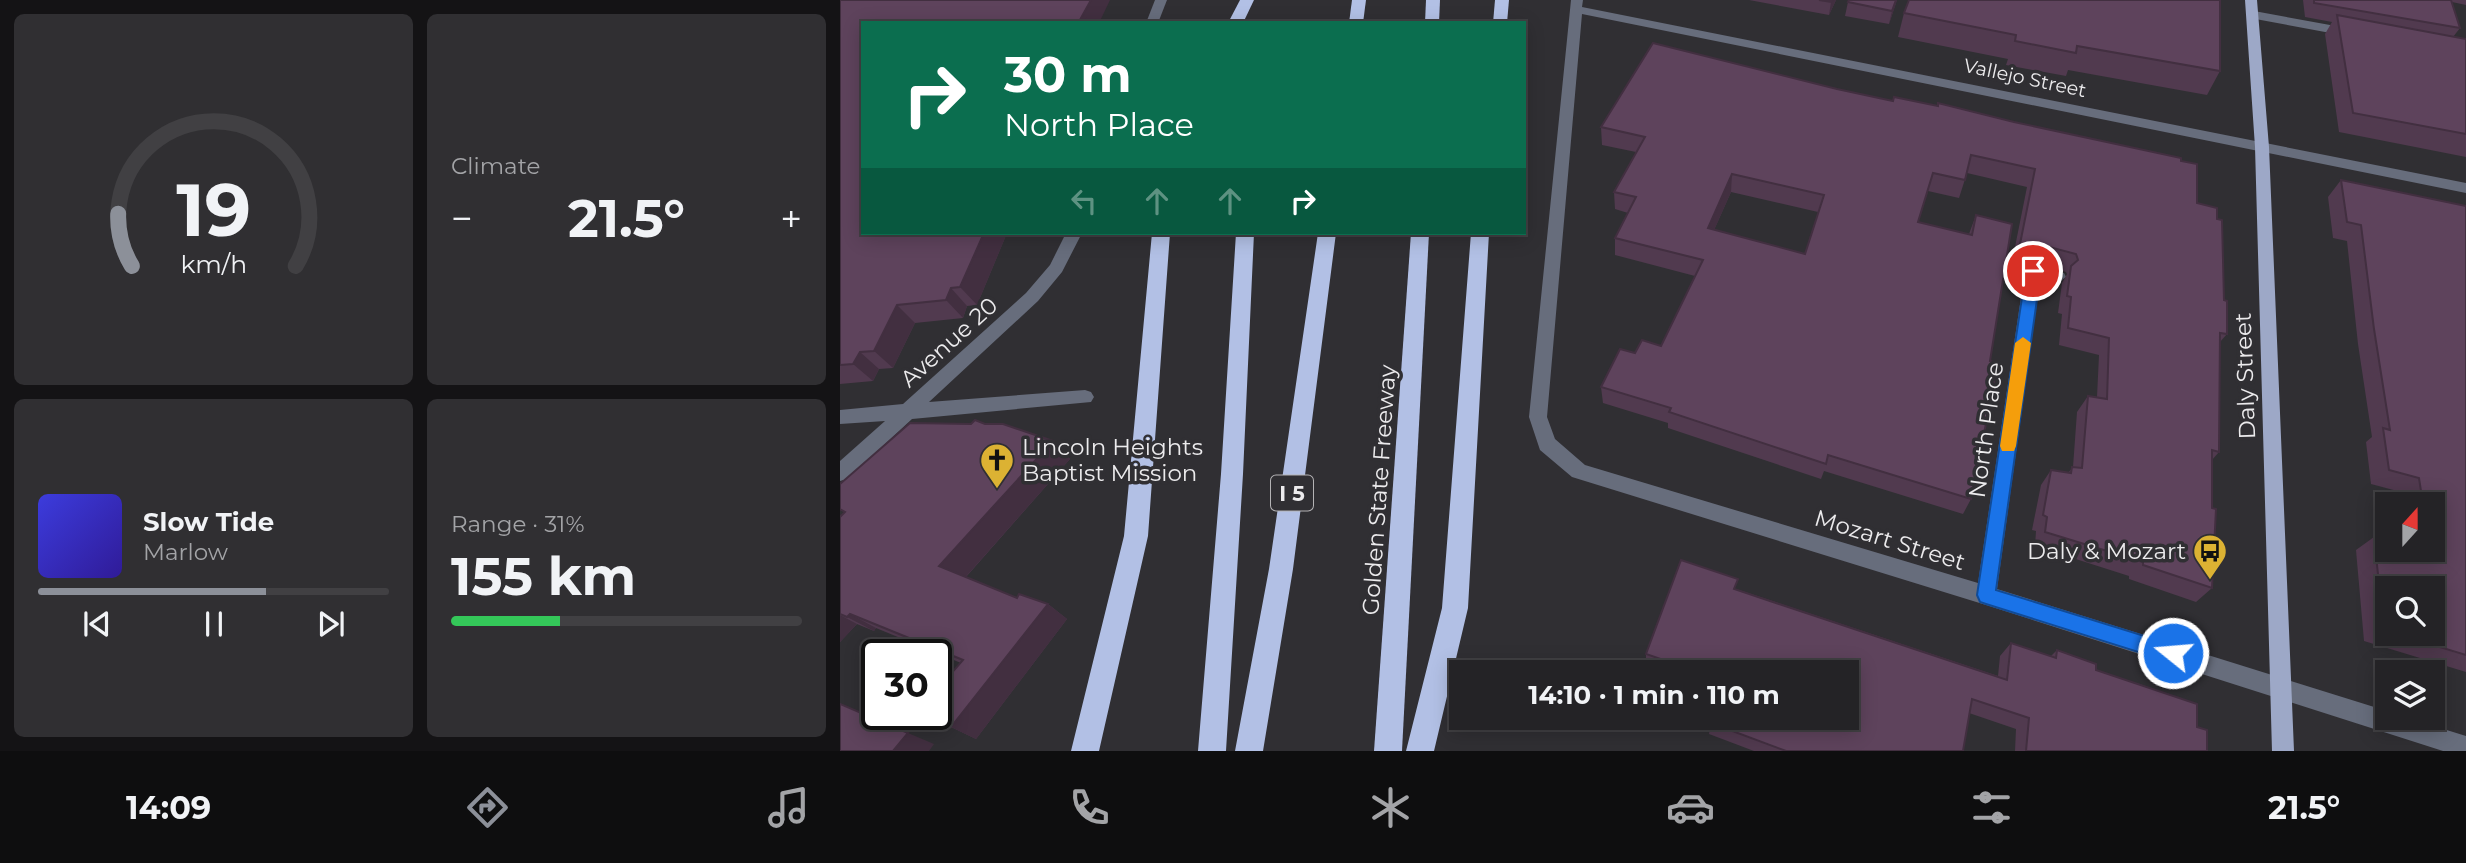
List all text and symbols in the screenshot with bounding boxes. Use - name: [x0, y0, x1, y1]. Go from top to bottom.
- text: 30 m: [1004, 45, 1132, 104]
- icon: right: [889, 49, 980, 140]
- street label: Vallejo Street: [1962, 54, 2089, 102]
- text: North Place: [1004, 105, 1194, 144]
- text: Climate: [451, 152, 540, 180]
- text: 19: [176, 166, 251, 254]
- icon: left: [1065, 182, 1103, 220]
- icon: ahead: [1138, 182, 1176, 220]
- icon: ahead: [1211, 182, 1249, 220]
- icon: right: [1284, 182, 1322, 220]
- text: 21.5°: [568, 187, 685, 250]
- text: −: [451, 195, 473, 242]
- text: +: [780, 195, 802, 242]
- pin: [2003, 241, 2063, 301]
- text: km/h: [180, 248, 247, 278]
- icon: arrive: [2014, 252, 2052, 290]
- street label: Avenue 20: [895, 291, 1003, 393]
- street label: Daly Street: [2229, 312, 2261, 440]
- street label: North Place: [1963, 360, 2009, 500]
- street label: Golden State Freeway: [1356, 363, 1402, 616]
- place label: Lincoln Heights Baptist Mission: [1022, 433, 1203, 487]
- church icon: Lincoln Heights Baptist Mission: [978, 441, 1016, 490]
- road number: I 5: [1271, 476, 1313, 510]
- north arrow: [2375, 492, 2445, 562]
- map controls: [2375, 492, 2445, 730]
- street label: Mozart Street: [1811, 504, 1969, 576]
- text: Slow Tide: [143, 506, 274, 538]
- text: Range · 31%: [451, 510, 584, 538]
- bus stop icon: Daly & Mozart: [2191, 532, 2229, 581]
- place label: Daly & Mozart: [2027, 537, 2186, 565]
- text: Marlow: [143, 538, 228, 566]
- text: 155 km: [451, 545, 636, 608]
- button: search: [2375, 576, 2445, 646]
- icon: previous: [78, 605, 116, 643]
- icon: pause: [195, 605, 233, 643]
- icon: next: [312, 605, 350, 643]
- position arrow: [2136, 616, 2210, 690]
- speed limit sign: 30: [861, 639, 952, 730]
- button: layers: [2375, 660, 2445, 730]
- text: 14:10 · 1 min · 110 m: [1528, 679, 1780, 711]
- icon: directions: [463, 783, 512, 832]
- icon: music: [764, 783, 813, 832]
- icon: phone: [1065, 783, 1114, 832]
- icon: climate: [1366, 783, 1415, 832]
- icon: car: [1666, 783, 1715, 832]
- icon: filters: [1967, 783, 2016, 832]
- text: 14:09: [126, 788, 211, 827]
- text: 21.5°: [2268, 788, 2340, 827]

